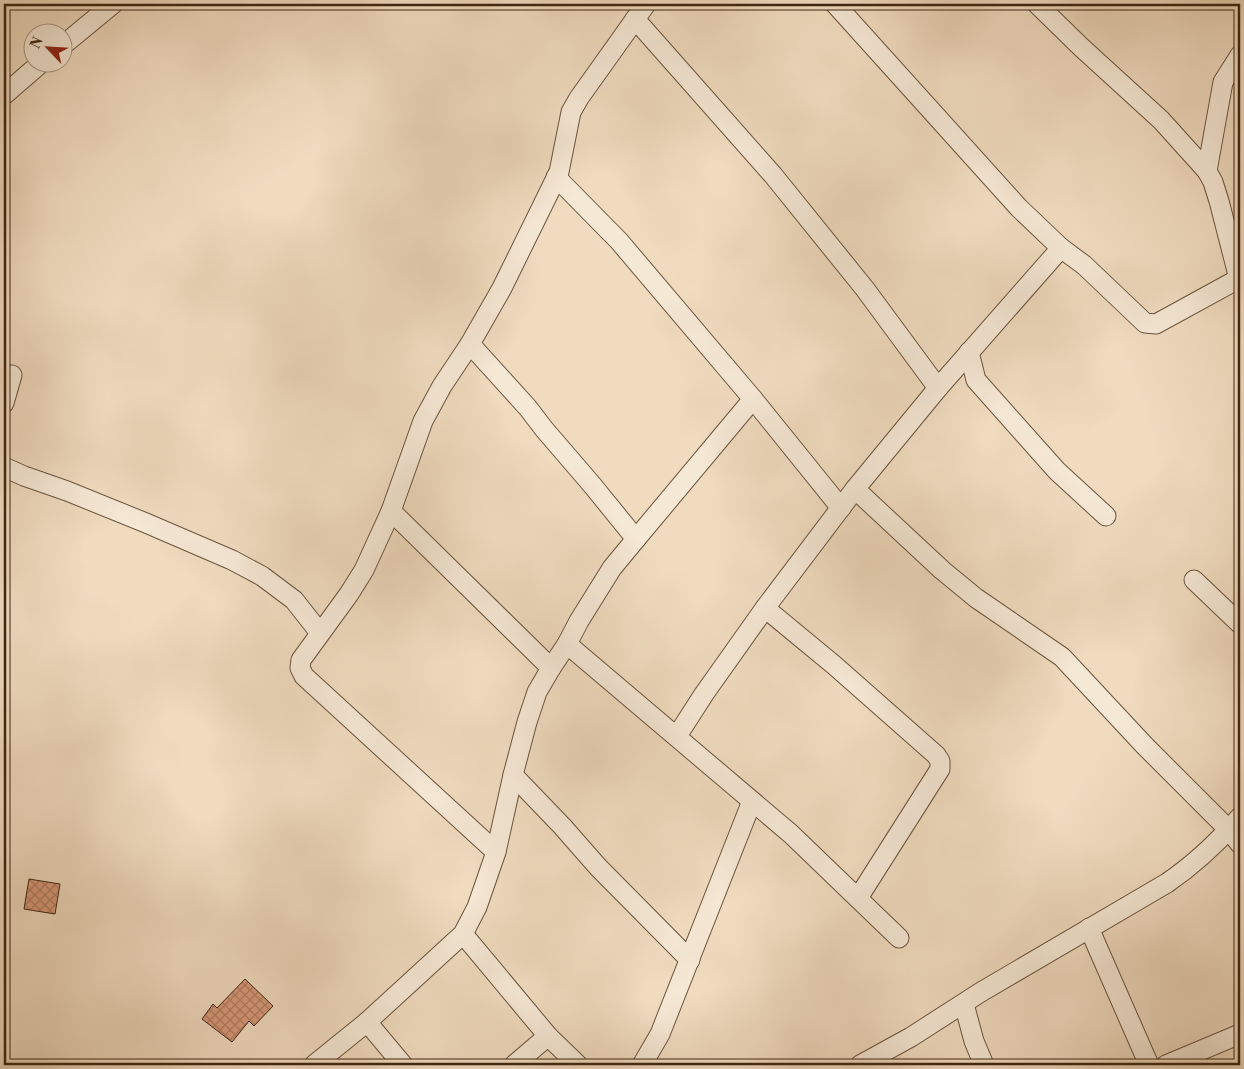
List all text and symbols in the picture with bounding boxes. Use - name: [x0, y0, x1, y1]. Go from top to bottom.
- north arrow: [22, 22, 72, 72]
- text: N: [27, 34, 48, 52]

